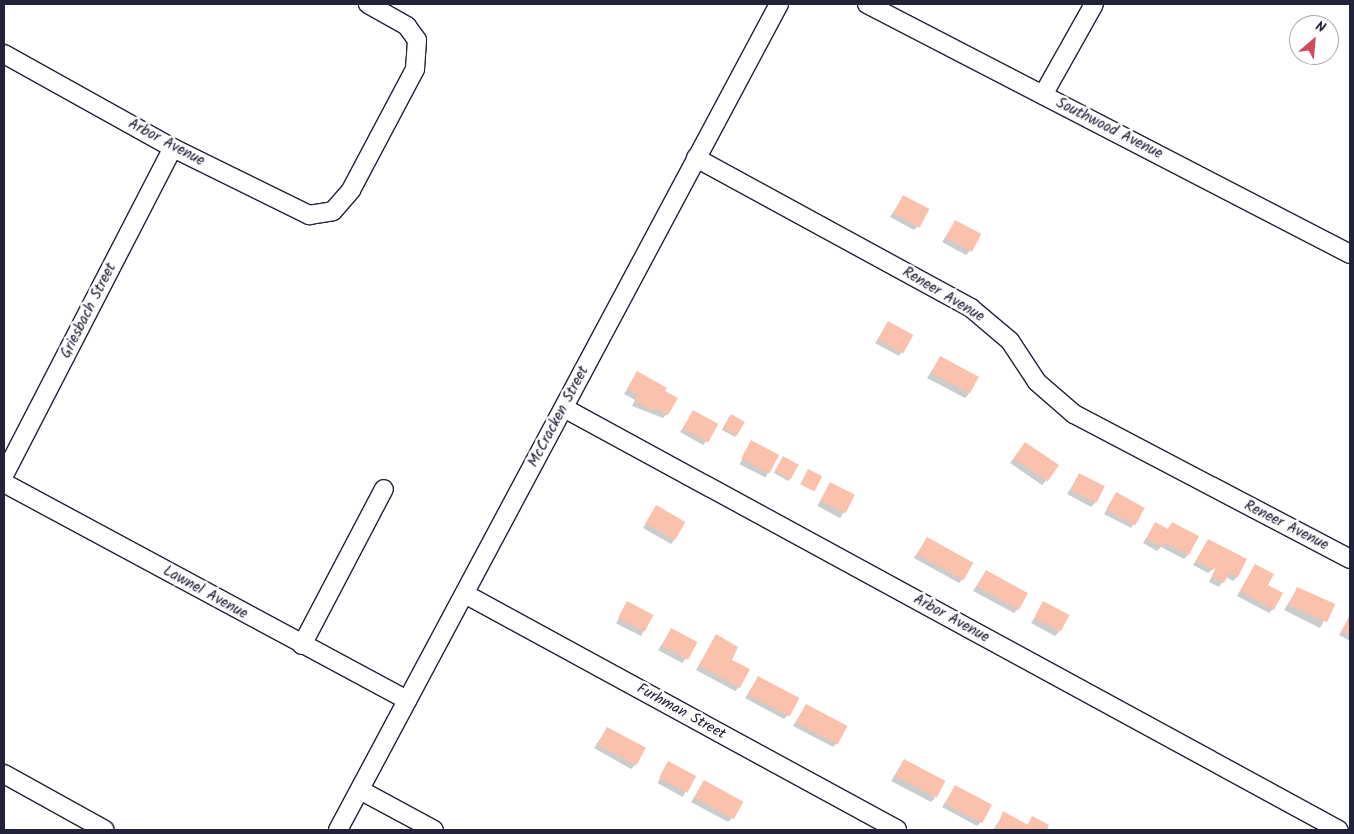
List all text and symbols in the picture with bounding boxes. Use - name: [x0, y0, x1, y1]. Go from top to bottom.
- north arrow: [1289, 15, 1339, 65]
- text: N: [1311, 16, 1329, 39]
- street label: Southwood Avenue: [1053, 94, 1165, 164]
- street label: Arbor Avenue: [125, 115, 207, 171]
- street label: Griesbach Street: [57, 260, 121, 362]
- street label: Reneer Avenue: [899, 264, 987, 326]
- street label: McCracken Street: [525, 363, 593, 471]
- street label: Reneer Avenue: [1241, 497, 1331, 555]
- street label: Lawnel Avenue: [160, 562, 250, 624]
- street label: Arbor Avenue: [910, 591, 992, 647]
- street label: Furhman Street: [633, 680, 729, 744]

